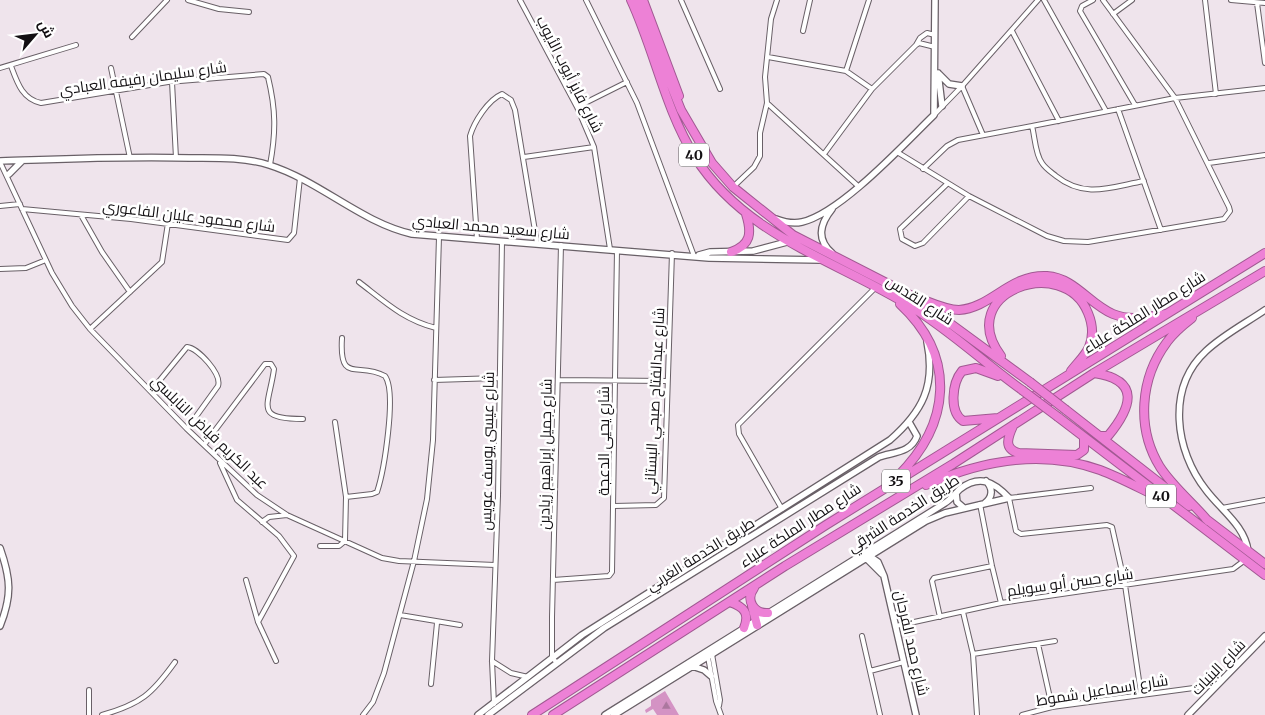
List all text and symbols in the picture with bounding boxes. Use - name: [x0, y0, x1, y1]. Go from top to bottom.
- north arrow: [10, 10, 60, 60]
- street label: شارع فايز أيوب الأيوب: [531, 12, 608, 136]
- text: ش: [34, 17, 59, 41]
- street label: شارع سليمان رفيفه العبادي: [58, 57, 228, 102]
- road number: 40: [679, 144, 709, 166]
- street label: شارع محمود عليان الفاعوري: [101, 196, 276, 239]
- street label: شارع سعيد محمد العبادي: [411, 211, 571, 246]
- street label: شارع مطار الملكة علياء: [1079, 267, 1210, 359]
- street label: شارع القدس: [882, 271, 957, 330]
- street label: شارع عبدالفتاح صبحي البستاني: [640, 307, 671, 495]
- street label: عبد الكريم فياض النابلسي: [145, 371, 273, 495]
- street label: شارع عيسى يوسف عويس: [476, 371, 500, 531]
- street label: شارع جميل إبراهيم زيادين: [534, 378, 558, 530]
- street label: شارع يحيى الدعجة: [594, 386, 615, 496]
- street label: طريق الخدمة الشرقي: [843, 470, 964, 559]
- road number: 35: [882, 470, 910, 492]
- street label: شارع مطار الملكة علياء: [736, 479, 865, 573]
- road number: 40: [1146, 484, 1176, 508]
- street label: طريق الخدمة الغربي: [642, 513, 759, 598]
- street label: شارع حسن أبو سويلم: [1006, 564, 1135, 602]
- street label: شارع حمد الفرحان: [889, 588, 933, 698]
- street label: شارع البنيات: [1187, 635, 1251, 700]
- street label: شارع إسماعيل شموط: [1035, 670, 1170, 712]

